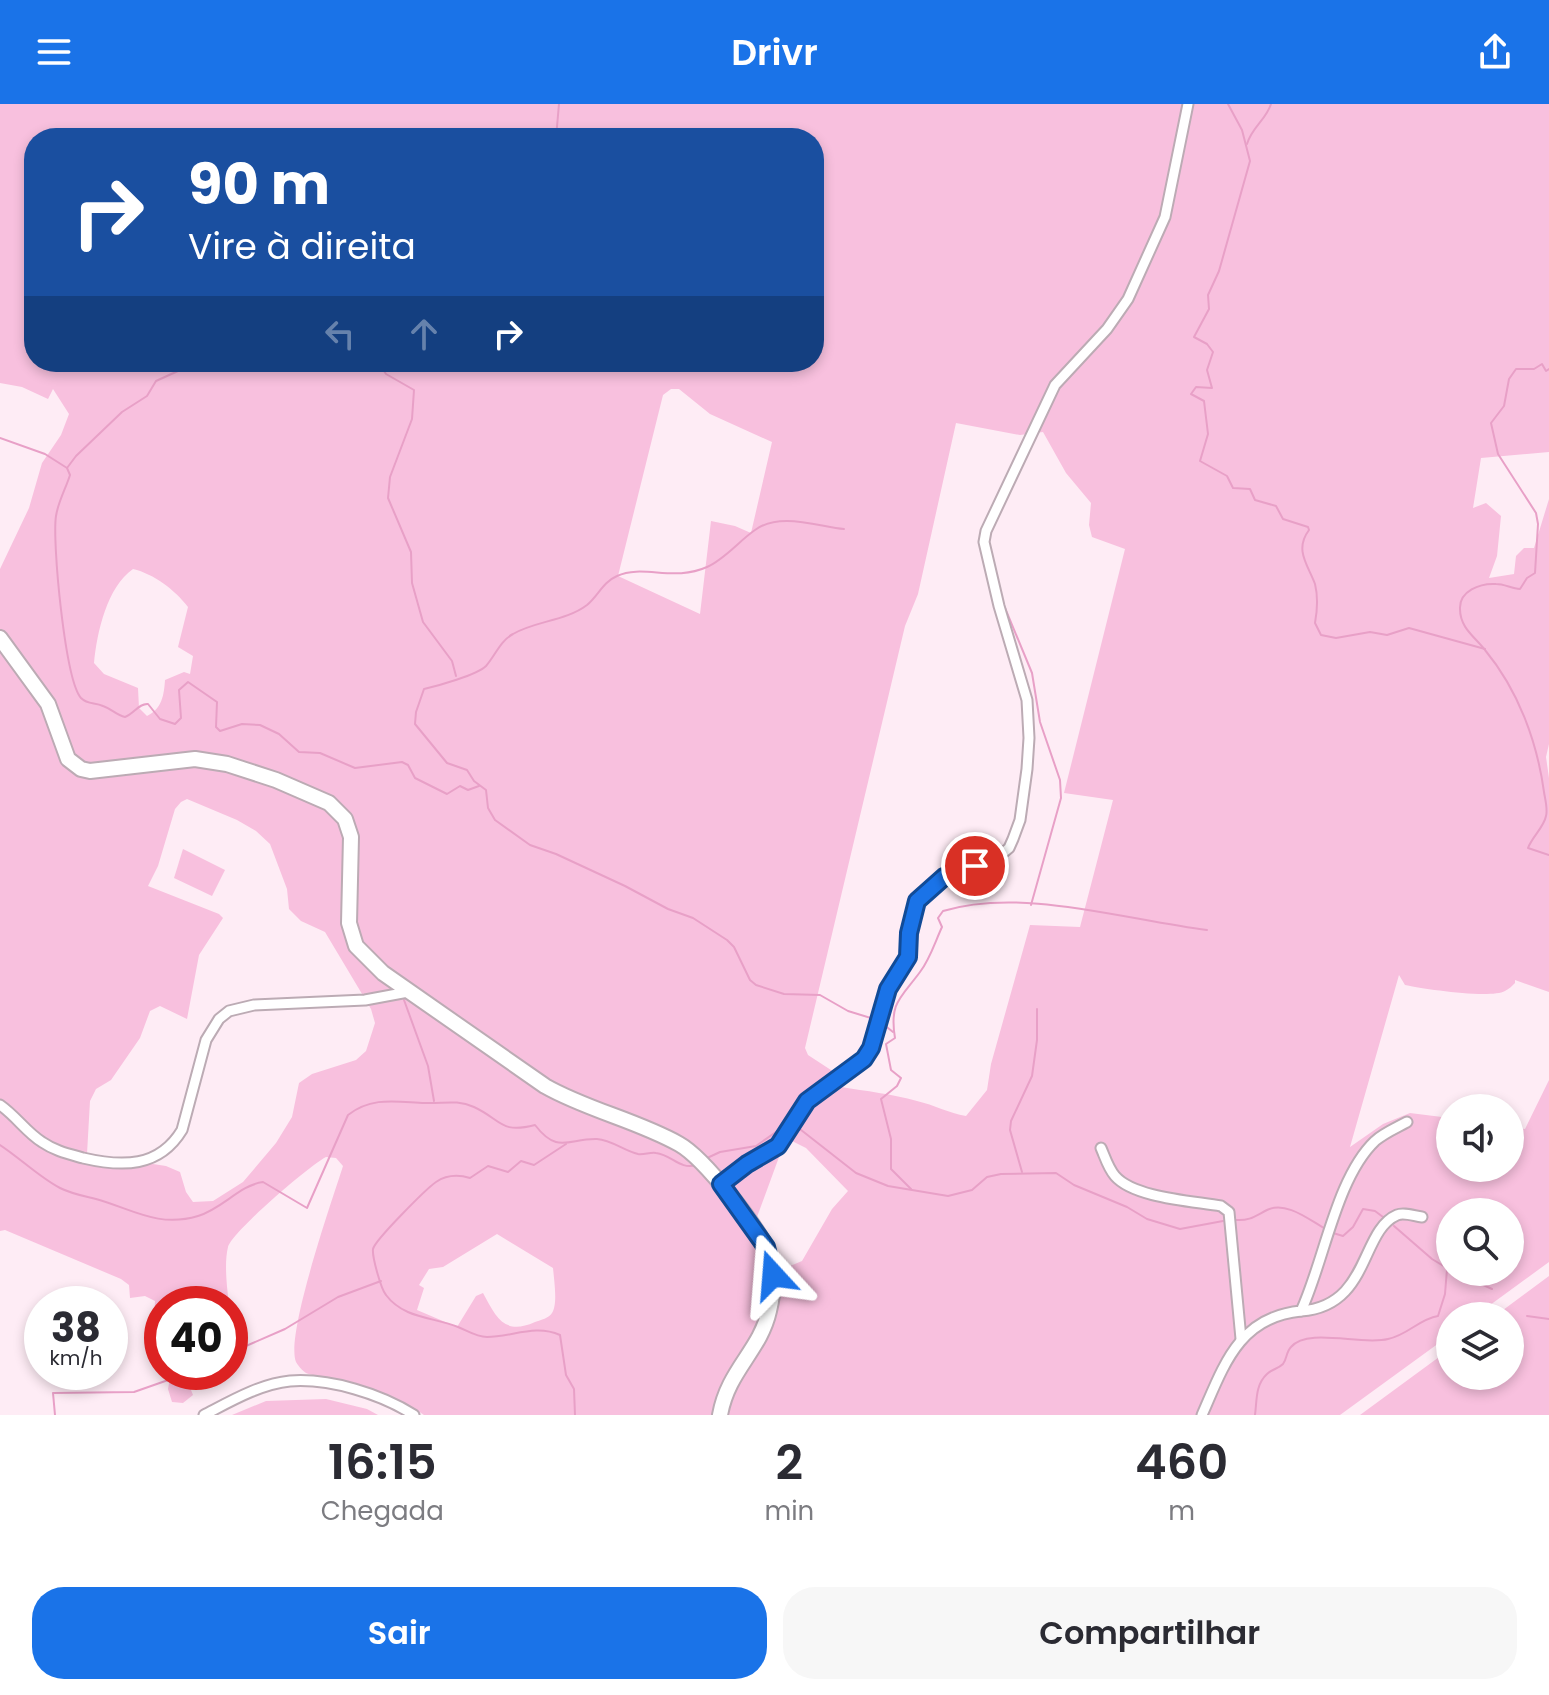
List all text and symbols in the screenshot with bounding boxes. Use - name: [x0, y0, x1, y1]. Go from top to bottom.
- text: Drivr: [731, 27, 818, 78]
- icon: menu: [32, 30, 76, 74]
- icon: share: [1473, 30, 1517, 74]
- text: 90 m: [188, 145, 330, 224]
- icon: right: [56, 160, 160, 264]
- text: Vire à direita: [188, 221, 416, 272]
- icon: left: [318, 312, 362, 356]
- icon: ahead: [402, 312, 446, 356]
- icon: right: [486, 312, 530, 356]
- pin: [941, 832, 1009, 900]
- icon: arrive: [953, 844, 997, 888]
- map controls: [1436, 1094, 1524, 1390]
- button: sound: [1436, 1094, 1524, 1182]
- button: search: [1436, 1198, 1524, 1286]
- position arrow: [731, 1233, 815, 1317]
- speed limit sign: 40: [144, 1286, 248, 1390]
- text: 38: [51, 1300, 101, 1356]
- button: layers: [1436, 1302, 1524, 1390]
- text: km/h: [49, 1344, 103, 1372]
- text: 16:15: [328, 1429, 437, 1496]
- text: 2: [776, 1429, 803, 1496]
- text: 460: [1135, 1429, 1228, 1496]
- text: Chegada: [321, 1493, 444, 1529]
- text: min: [764, 1493, 814, 1529]
- text: m: [1168, 1493, 1195, 1529]
- button: Sair: [32, 1587, 767, 1679]
- button: Compartilhar: [783, 1587, 1517, 1679]

